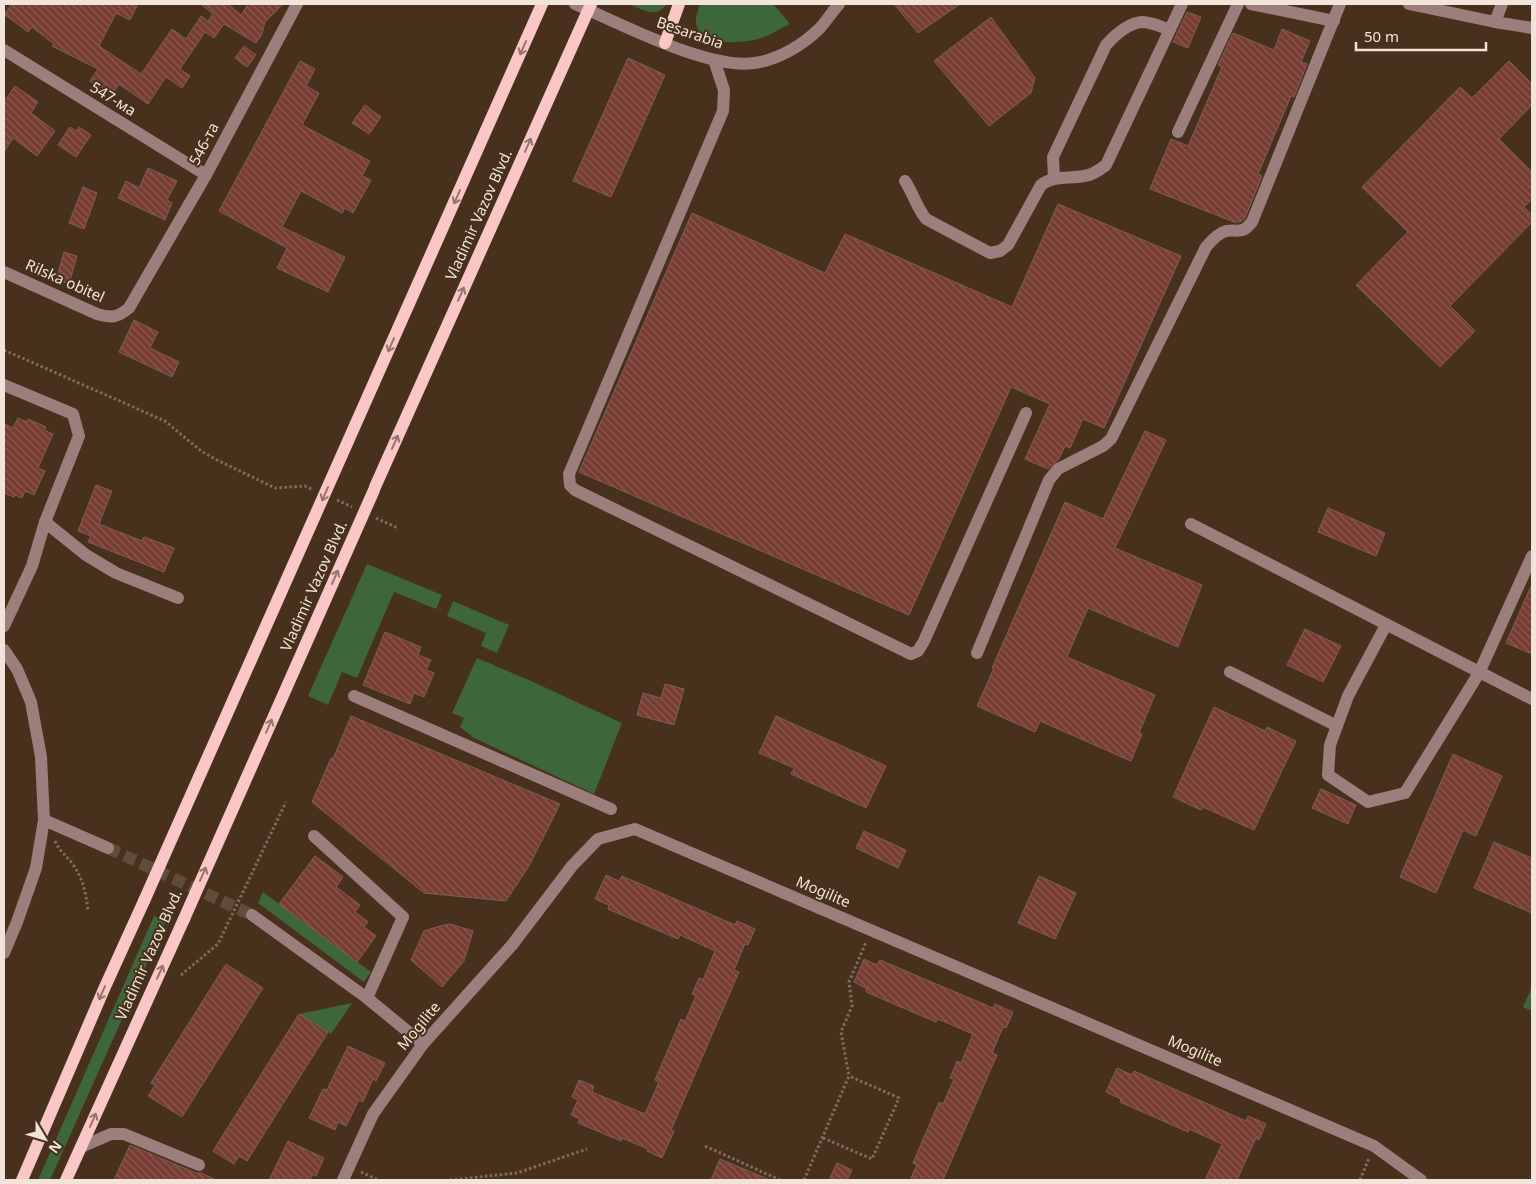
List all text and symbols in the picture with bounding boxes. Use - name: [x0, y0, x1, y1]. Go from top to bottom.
- street label: Besarabia: [654, 11, 727, 53]
- scale bar: [1356, 20, 1486, 52]
- text: 50 m: [1364, 26, 1399, 46]
- one-way arrow: [517, 40, 527, 55]
- street label: 547-ма: [87, 76, 140, 120]
- street label: 546-та: [184, 119, 223, 168]
- one-way arrow: [523, 138, 533, 153]
- street label: Vladimir Vazov Blvd.: [440, 146, 516, 283]
- one-way arrow: [451, 189, 461, 204]
- street label: Rilska obitel: [23, 254, 108, 306]
- one-way arrow: [457, 287, 467, 302]
- one-way arrow: [385, 337, 395, 352]
- one-way arrow: [391, 435, 401, 450]
- one-way arrow: [320, 486, 329, 501]
- street label: Vladimir Vazov Blvd.: [275, 517, 351, 654]
- one-way arrow: [331, 570, 341, 585]
- one-way arrow: [265, 719, 275, 734]
- one-way arrow: [199, 867, 209, 882]
- street label: Mogilite: [793, 871, 854, 911]
- street label: Vladimir Vazov Blvd.: [110, 886, 186, 1023]
- one-way arrow: [156, 965, 165, 980]
- one-way arrow: [97, 985, 107, 1000]
- street label: Mogilite: [392, 997, 444, 1054]
- street label: Mogilite: [1165, 1030, 1226, 1070]
- one-way arrow: [89, 1113, 99, 1128]
- north arrow: [20, 1114, 70, 1164]
- text: N: [45, 1137, 67, 1158]

